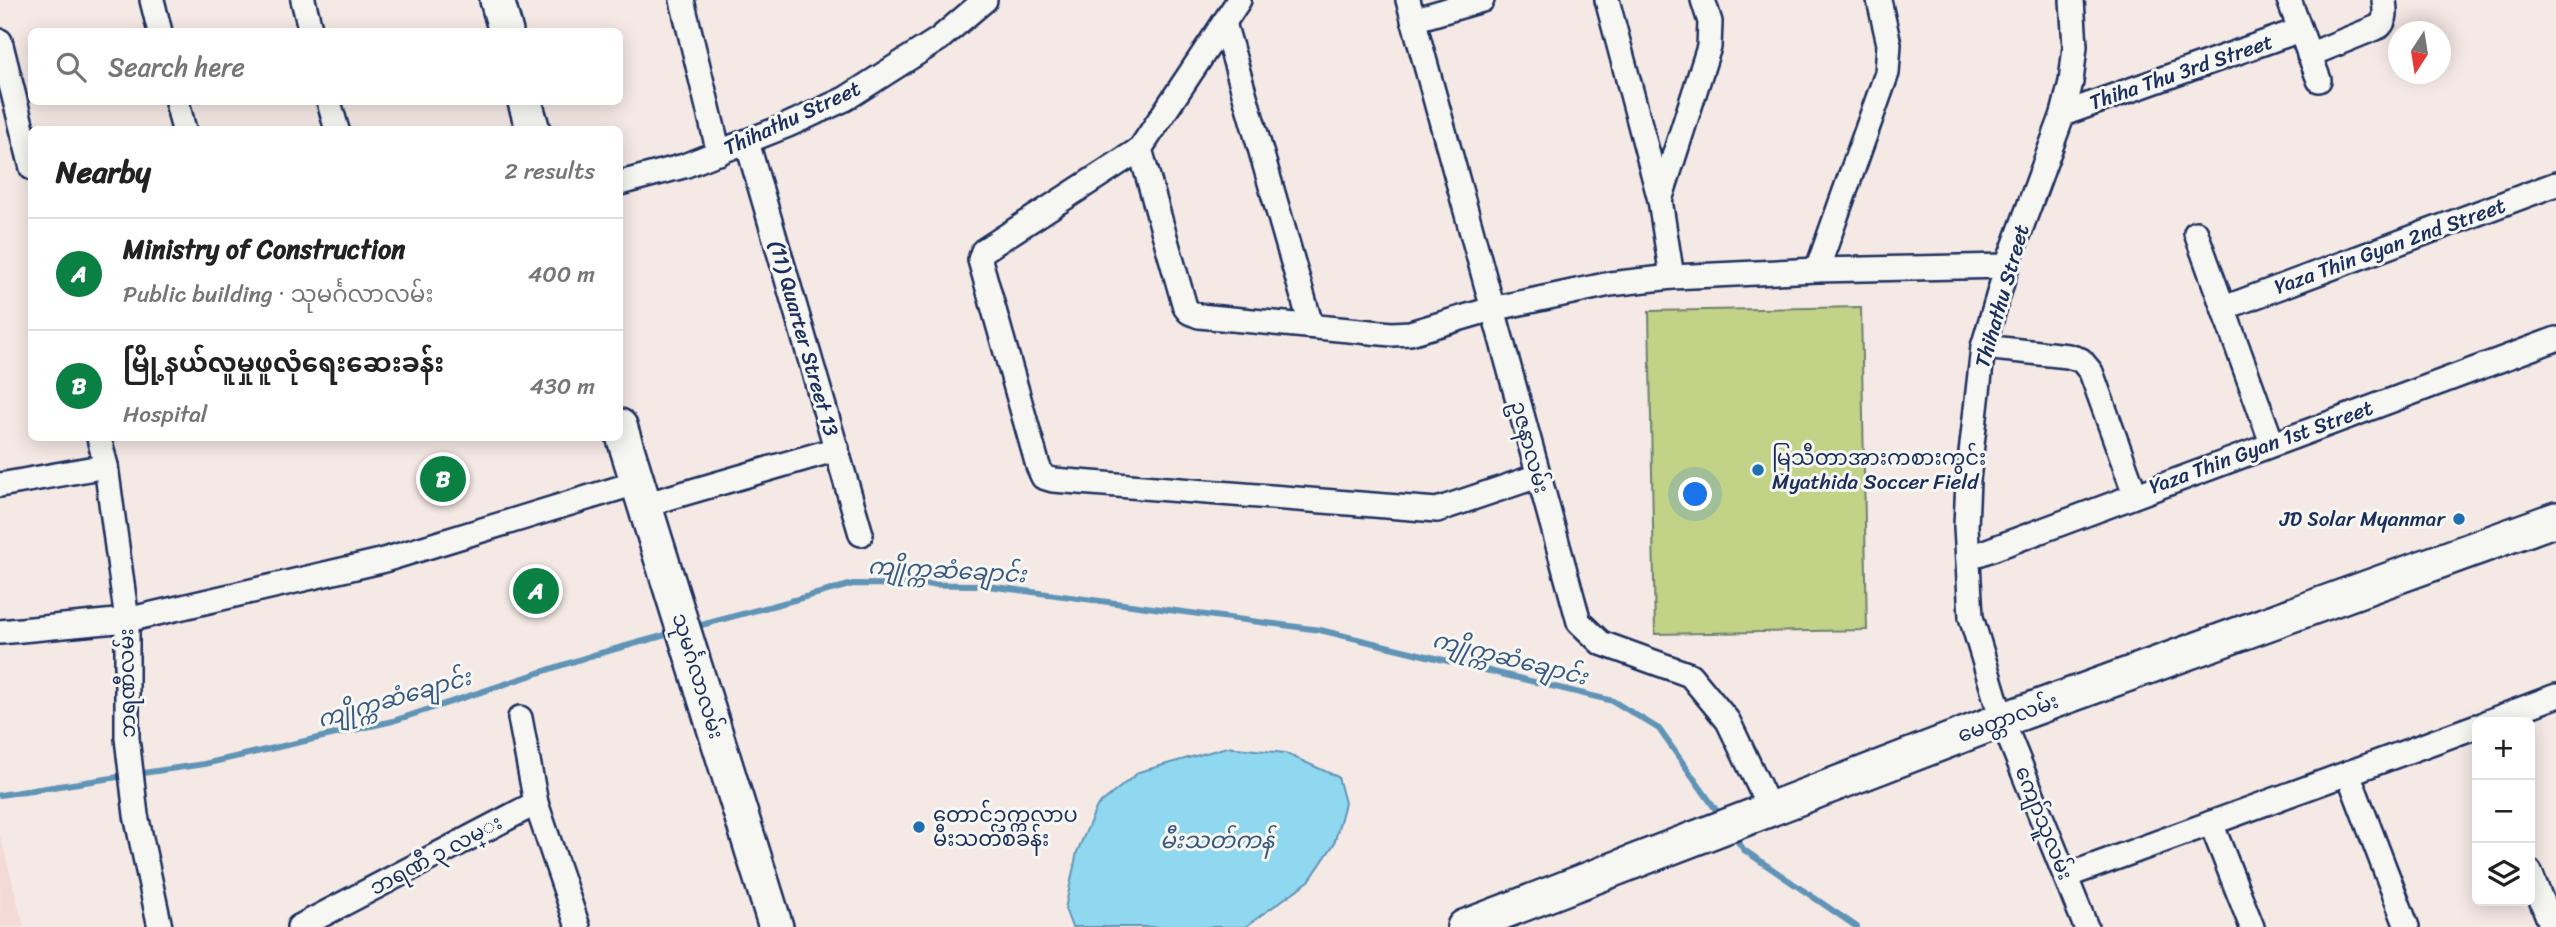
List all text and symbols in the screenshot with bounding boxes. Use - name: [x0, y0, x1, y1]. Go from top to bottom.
- north arrow: [2388, 21, 2451, 84]
- street label: Thiha Thu 3rd Street: [2084, 23, 2278, 121]
- search box: [28, 28, 623, 105]
- text: Search here: [108, 44, 245, 90]
- icon: search: [52, 48, 90, 86]
- street label: Thihathu Street: [717, 70, 867, 166]
- text: Nearby: [56, 145, 151, 199]
- text: 2 results: [504, 151, 595, 192]
- street label: Yaza Thin Gyan 2nd Street: [2269, 186, 2511, 306]
- street label: Thihathu Street: [1963, 220, 2041, 372]
- text: Ministry of Construction: [123, 226, 405, 272]
- street label: (11) Quarter Street 13: [758, 235, 850, 441]
- text: A: [71, 254, 87, 295]
- text: 400 m: [528, 254, 595, 295]
- text: Public building · သုမင်္ဂလာလမ်း: [123, 274, 433, 315]
- text: မြို့နယ်လူမှုဖူလုံရေးဆေးခန်း: [123, 340, 444, 386]
- text: B: [72, 366, 86, 407]
- text: 430 m: [530, 366, 595, 407]
- street label: Yaza Thin Gyan 1st Street: [2144, 389, 2378, 505]
- text: Hospital: [123, 394, 207, 435]
- street label: ဥဇနာလမ်း: [1499, 396, 1561, 498]
- place label: မြသီတာအားကစားကွင်း Myathida Soccer Field: [1772, 439, 1986, 501]
- pin: B: [420, 453, 466, 505]
- marker: မြသီတာအားကစားကွင်း Myathida Soccer Field: [1750, 462, 1766, 478]
- your location: [1678, 477, 1712, 511]
- place label: JD Solar Myanmar: [2279, 500, 2446, 538]
- marker: JD Solar Myanmar: [2451, 511, 2467, 527]
- water label: ကျိုက္ကဆံချောင်း: [867, 546, 1029, 595]
- pin: A: [513, 565, 559, 617]
- street label: သုမင်္ဂလာလမ်း: [661, 608, 735, 744]
- water label: ကျိုက္ကဆံချောင်း: [1428, 619, 1594, 698]
- street label: ဘရဏီလမ်း: [107, 628, 147, 738]
- water label: ကျိုက္ကဆံချောင်း: [312, 656, 478, 740]
- street label: မေတ္တာလမ်း: [1952, 682, 2064, 754]
- map controls: [2472, 717, 2535, 906]
- button: +: [2472, 717, 2535, 780]
- street label: ကျော်သူလမ်း: [2004, 760, 2084, 886]
- button: −: [2472, 780, 2535, 843]
- place label: တောင်ဥက္ကလာပ မီးသတ်စခန်း: [933, 796, 1078, 858]
- street label: ဘရဏီ ၃ လမ္း: [363, 804, 509, 906]
- marker: တောင်ဥက္ကလာပ မီးသတ်စခန်း: [911, 819, 927, 835]
- water label: မီးသတ်ကန်: [1160, 820, 1277, 861]
- button: layers: [2472, 843, 2535, 906]

